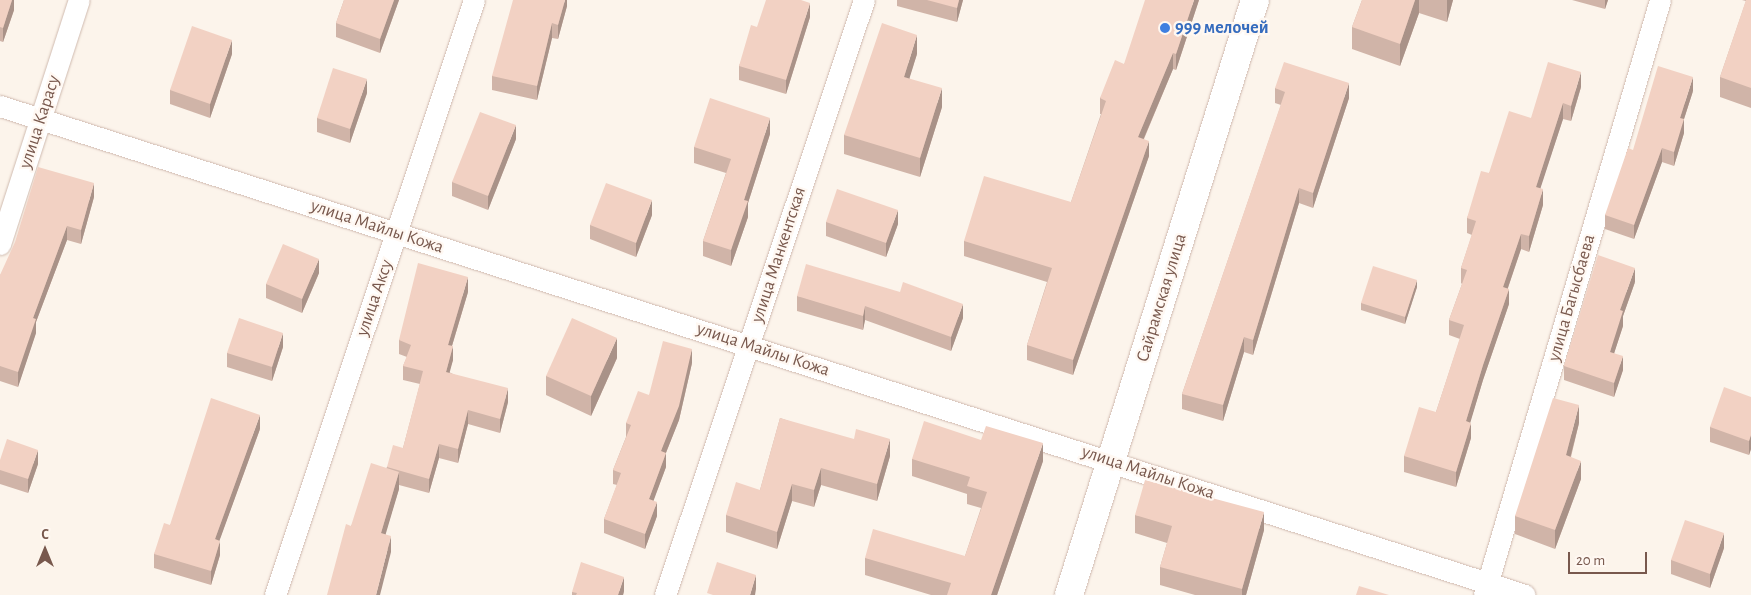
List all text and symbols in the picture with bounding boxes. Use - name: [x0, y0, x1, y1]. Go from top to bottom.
- place label: 999 мелочей: [1175, 17, 1269, 39]
- marker: 999 мелочей: [1159, 22, 1171, 34]
- street label: улица Карасу: [15, 73, 65, 171]
- street label: улица Манкентская: [747, 184, 811, 326]
- street label: улица Майлы Кожа: [308, 195, 446, 259]
- street label: Сайрамская улица: [1132, 231, 1192, 365]
- street label: улица Багысбаева: [1544, 232, 1600, 364]
- street label: улица Аксу: [352, 257, 398, 339]
- street label: улица Майлы Кожа: [694, 318, 832, 382]
- street label: улица Майлы Кожа: [1079, 441, 1217, 505]
- north arrow: [20, 525, 70, 575]
- text: С: [41, 528, 49, 542]
- scale bar: [1571, 542, 1650, 574]
- text: 20 m: [1576, 553, 1605, 568]

